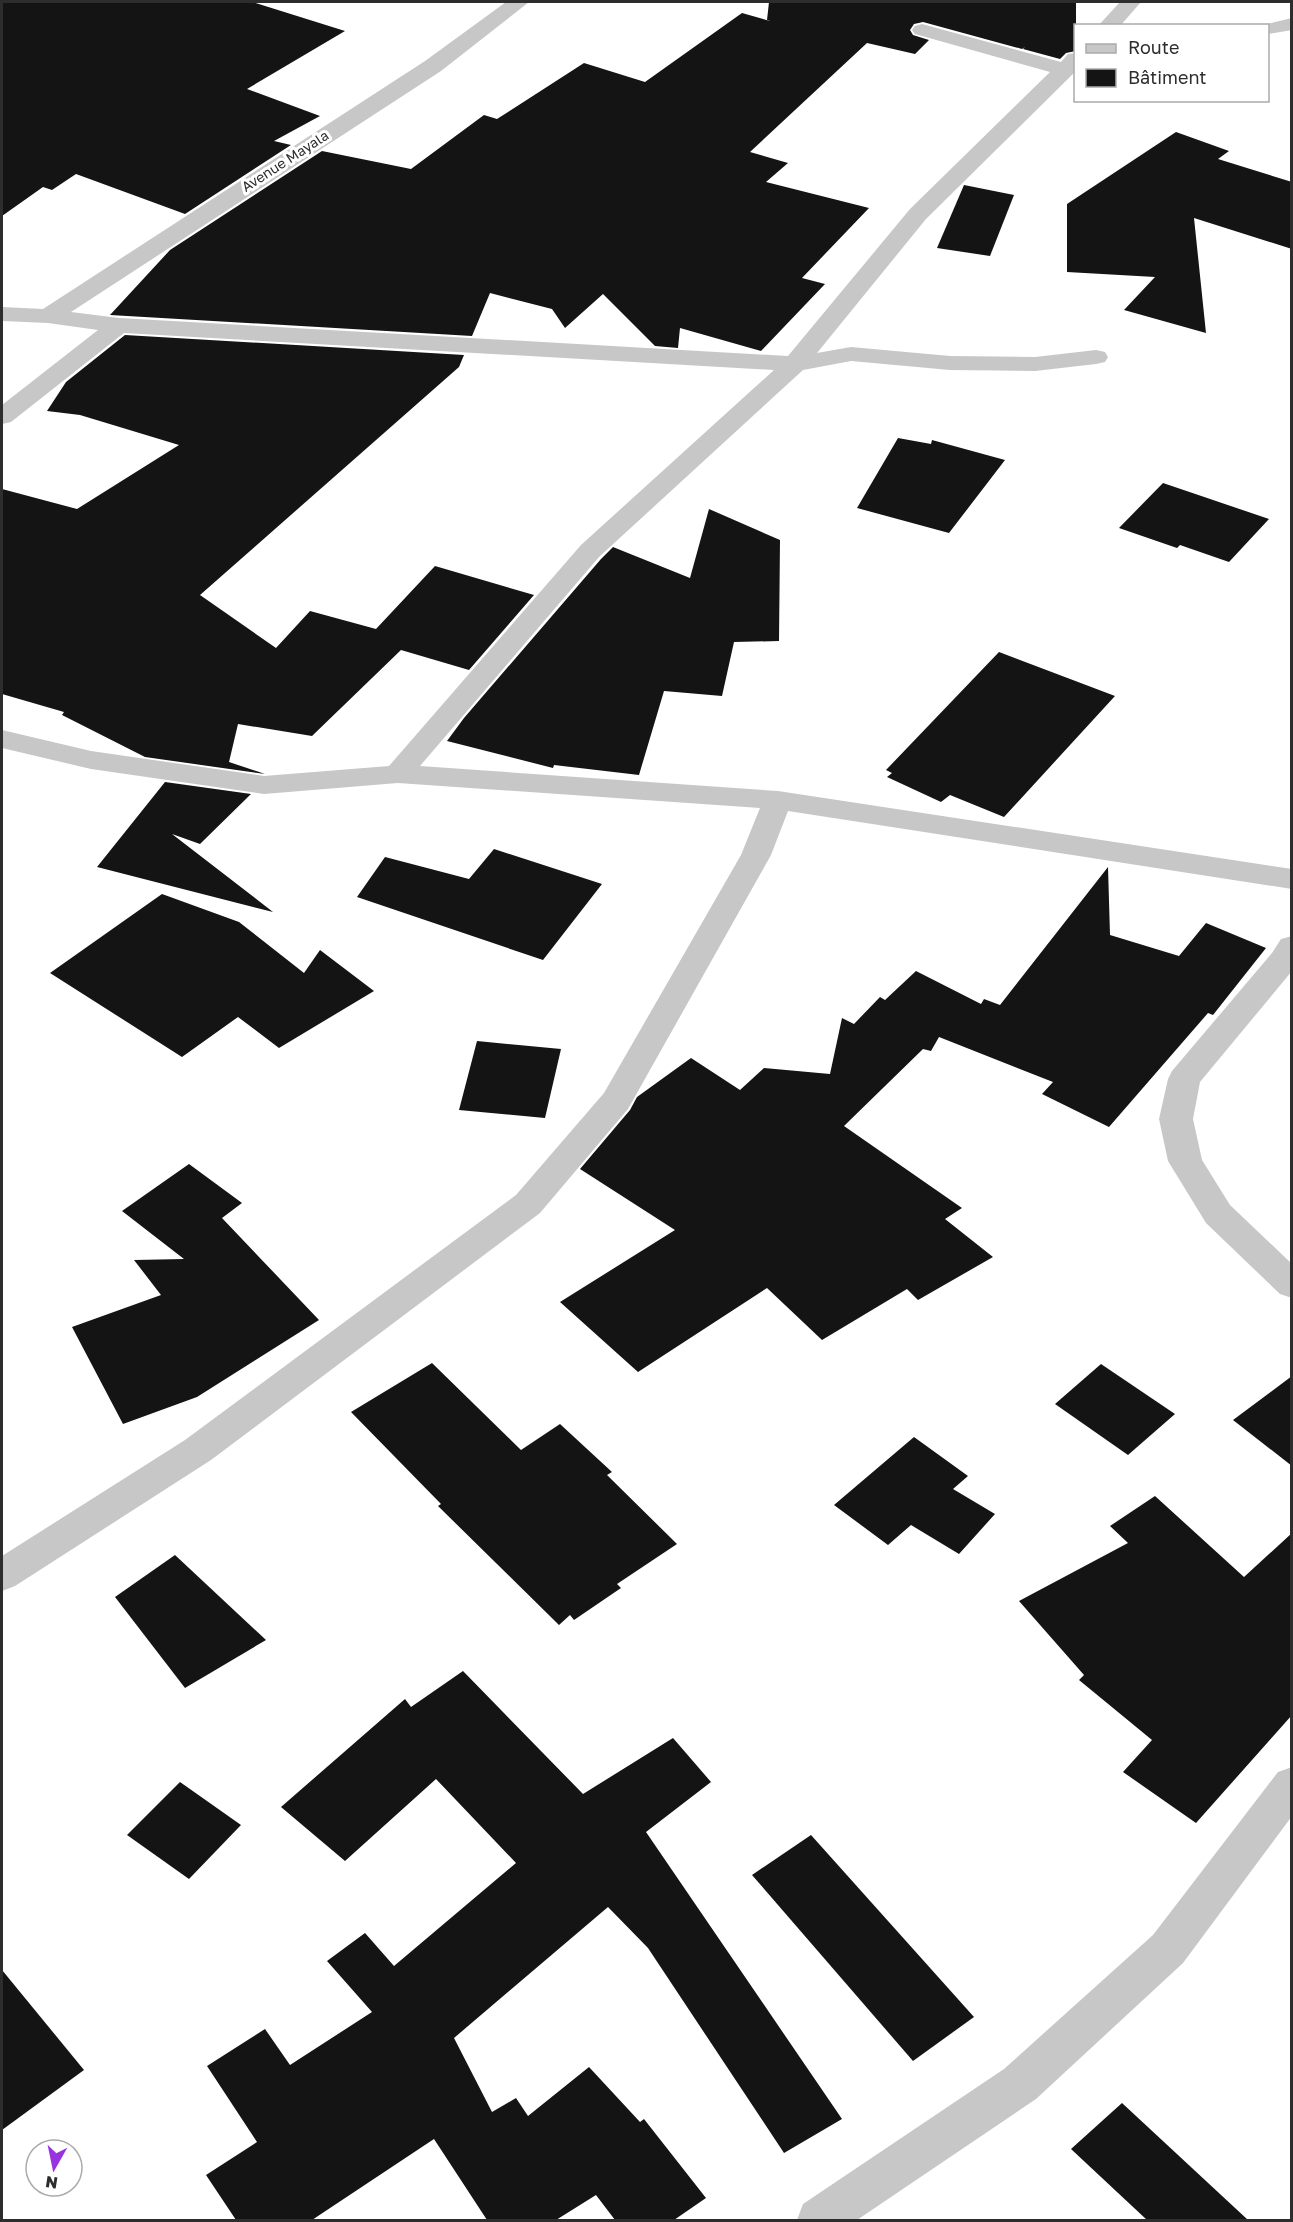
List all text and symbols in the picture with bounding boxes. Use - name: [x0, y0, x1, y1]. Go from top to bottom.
- legend: [1074, 24, 1269, 102]
- text: Route: [1128, 36, 1179, 58]
- text: Bâtiment: [1128, 66, 1207, 88]
- street label: Avenue Mayala: [238, 126, 331, 195]
- north arrow: [24, 2138, 84, 2198]
- text: N: [44, 2172, 59, 2194]

